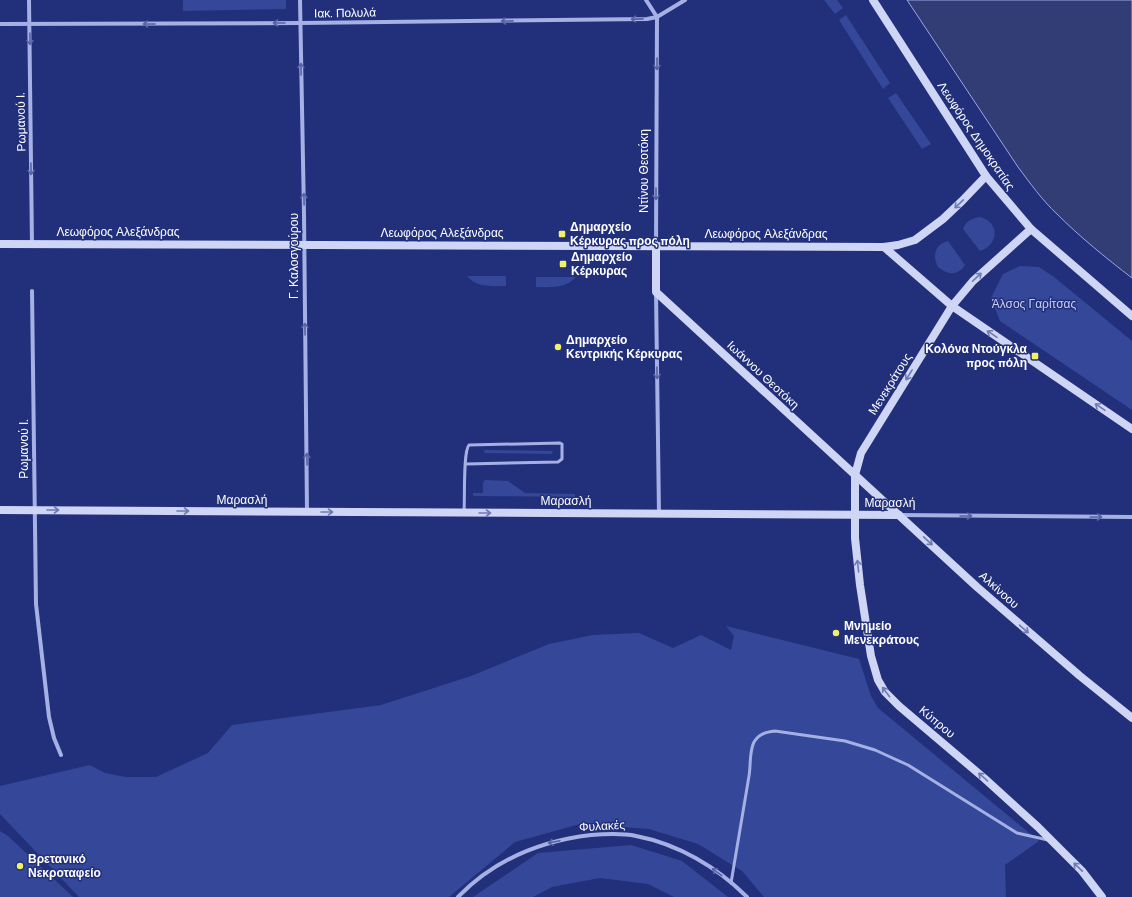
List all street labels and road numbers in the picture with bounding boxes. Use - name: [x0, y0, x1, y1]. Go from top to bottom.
- street label: Ιακ. Πολυλά: [314, 4, 376, 22]
- street label: Λεωφόρος Δημοκρατίας: [934, 79, 1018, 194]
- street label: Ρωμανού Ι.: [12, 92, 30, 152]
- street label: Ντίνου Θεοτόκη: [636, 129, 652, 213]
- street label: Γ. Καλοσγούρου: [286, 213, 302, 299]
- street label: Λεωφόρος Αλεξάνδρας: [56, 224, 180, 240]
- street label: Λεωφόρος Αλεξάνδρας: [380, 225, 504, 241]
- street label: Λεωφόρος Αλεξάνδρας: [704, 226, 828, 242]
- street label: Ιωάννου Θεοτόκη: [723, 337, 803, 413]
- street label: Μενεκράτους: [865, 350, 915, 418]
- street label: Ρωμανού Ι.: [16, 419, 32, 479]
- street label: Μαρασλή: [217, 492, 267, 508]
- street label: Μαρασλή: [541, 493, 591, 509]
- street label: Μαρασλή: [865, 495, 915, 511]
- street label: Αλκίνοου: [976, 568, 1022, 612]
- street label: Κύπρου: [916, 702, 958, 742]
- street label: Φυλακές: [579, 817, 626, 835]

